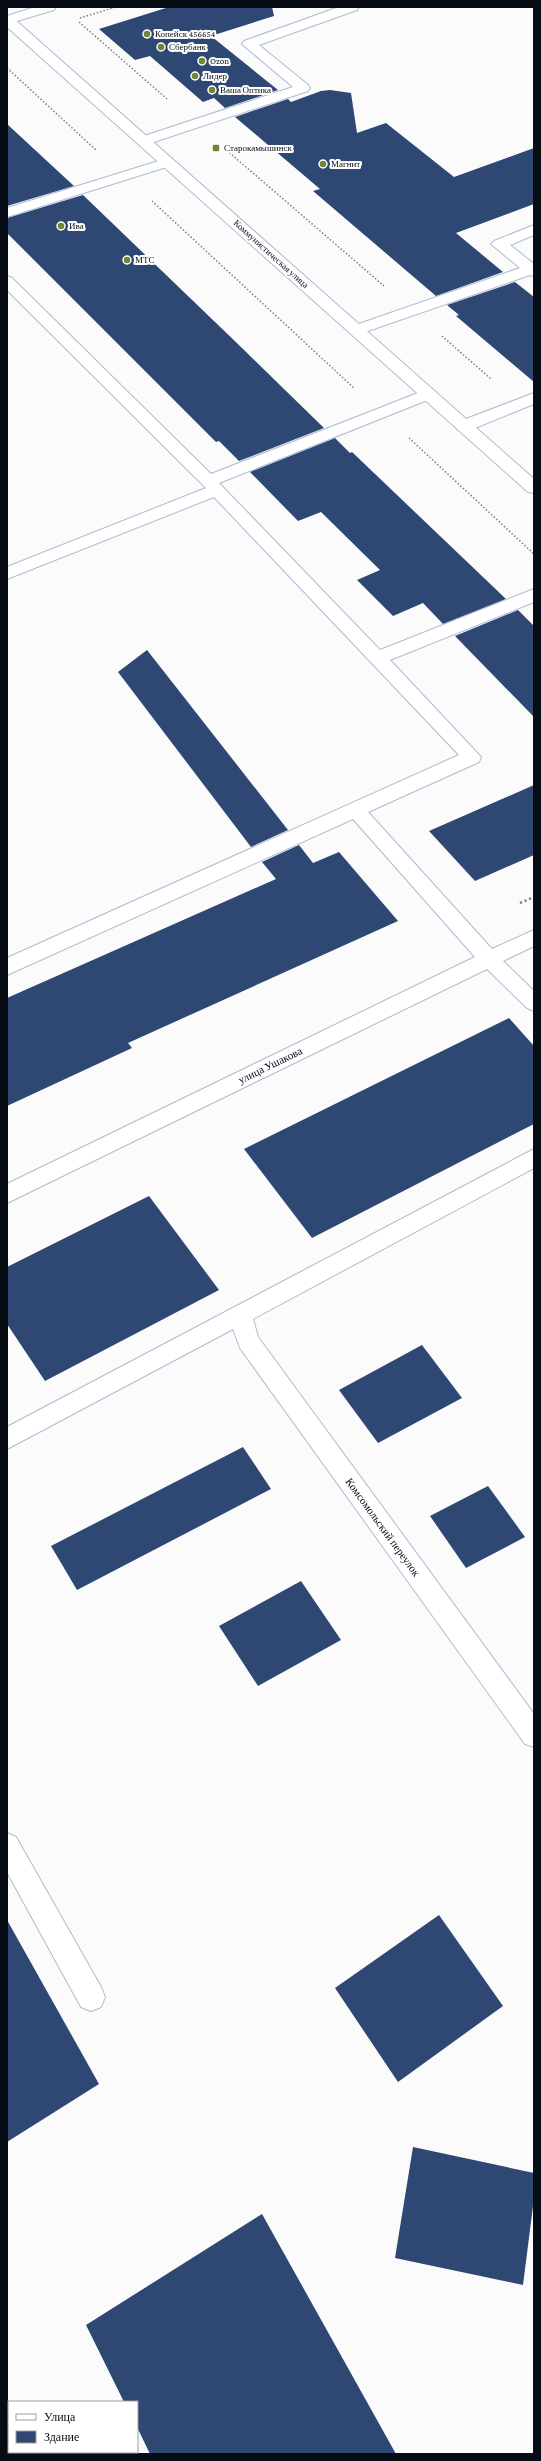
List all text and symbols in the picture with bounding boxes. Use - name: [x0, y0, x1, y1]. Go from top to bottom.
- marker: Копейск 456654: [142, 29, 152, 39]
- place label: Копейск 456654: [155, 29, 216, 39]
- marker: Сбербанк: [156, 42, 166, 52]
- place label: Сбербанк: [169, 42, 206, 52]
- marker: Ozon: [197, 56, 207, 66]
- place label: Ozon: [210, 56, 229, 66]
- marker: Лидер: [190, 71, 200, 81]
- place label: Лидер: [203, 71, 227, 81]
- marker: Ваша Оптика: [207, 85, 217, 95]
- place label: Ваша Оптика: [220, 85, 271, 95]
- marker: Старокамышинск: [211, 143, 221, 153]
- place label: Старокамышинск: [224, 143, 292, 153]
- marker: Магнит: [318, 159, 328, 169]
- place label: Магнит: [331, 159, 360, 169]
- street label: Коммунистическая улица: [232, 218, 310, 290]
- marker: Ива: [56, 221, 66, 231]
- place label: Ива: [69, 221, 84, 231]
- marker: МТС: [122, 255, 132, 265]
- place label: МТС: [135, 255, 155, 265]
- street label: улица Ушакова: [236, 1044, 304, 1086]
- street label: Комсомольский переулок: [343, 1476, 423, 1579]
- legend: [8, 2401, 138, 2453]
- text: Улица: [44, 2410, 76, 2424]
- text: Здание: [44, 2430, 79, 2444]

